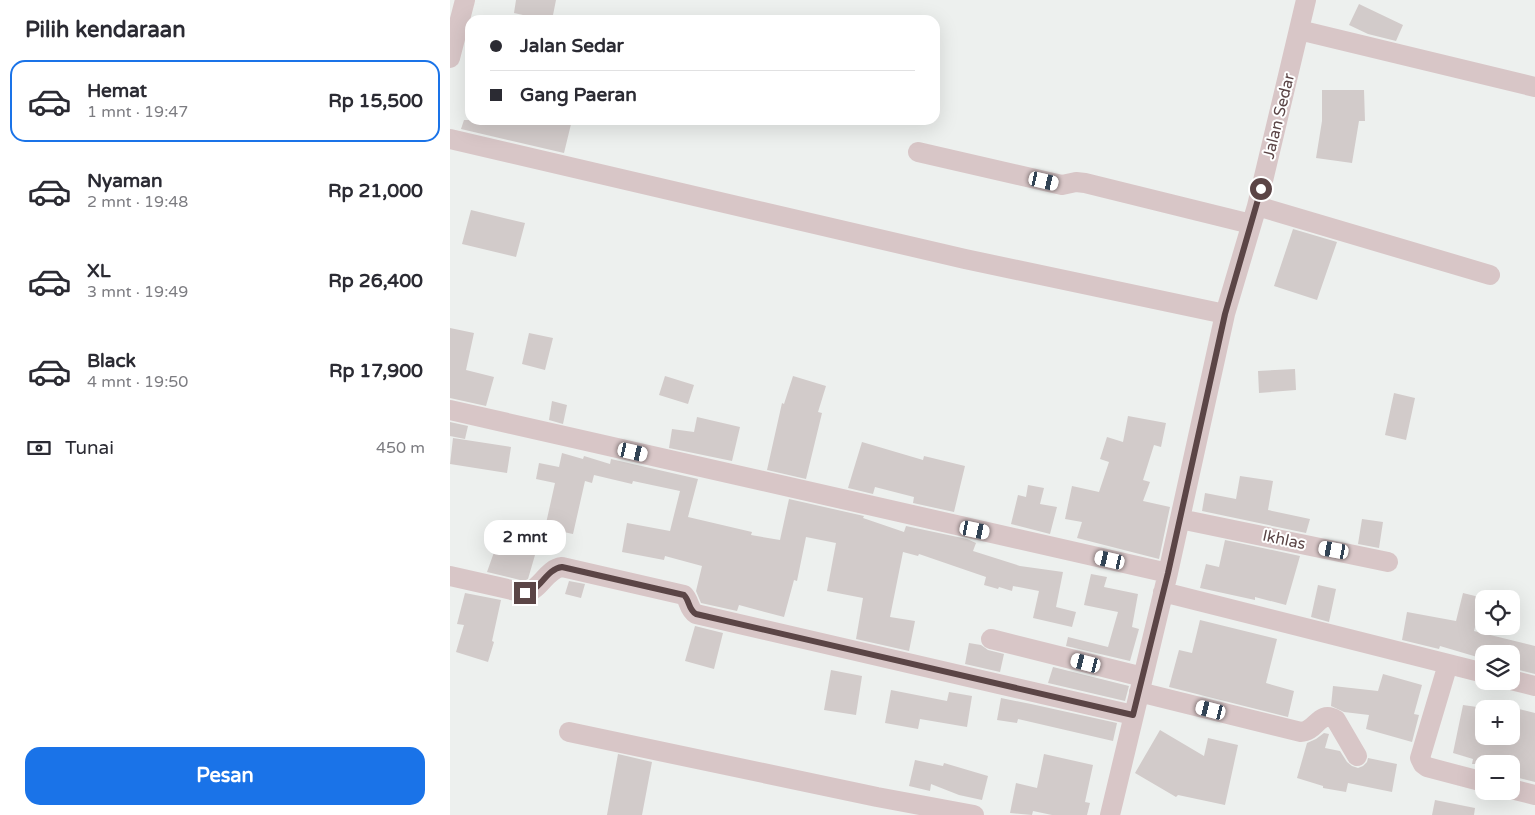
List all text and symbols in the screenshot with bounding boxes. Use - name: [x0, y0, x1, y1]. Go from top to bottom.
- text: Pilih kendaraan: [25, 17, 186, 43]
- text: Jalan Sedar: [520, 35, 624, 57]
- street label: Jalan Sedar: [1259, 70, 1299, 161]
- icon: car: [27, 79, 72, 124]
- text: Hemat: [87, 80, 147, 102]
- text: Gang Paeran: [520, 84, 637, 106]
- text: Rp 15,500: [328, 90, 423, 112]
- text: 1 mnt · 19:47: [87, 102, 188, 122]
- icon: car: [27, 169, 72, 214]
- text: Nyaman: [87, 170, 163, 192]
- car: [1027, 170, 1060, 192]
- route start: [1250, 178, 1272, 200]
- text: Rp 21,000: [328, 180, 423, 202]
- text: 2 mnt · 19:48: [87, 192, 188, 212]
- icon: car: [27, 259, 72, 304]
- text: XL: [87, 260, 111, 282]
- text: Rp 26,400: [328, 270, 423, 292]
- text: 3 mnt · 19:49: [87, 282, 188, 302]
- icon: car: [27, 349, 72, 394]
- text: Black: [87, 350, 136, 372]
- text: Rp 17,900: [329, 360, 423, 382]
- text: 4 mnt · 19:50: [87, 372, 188, 392]
- icon: cash: [25, 434, 53, 462]
- text: Tunai: [65, 437, 114, 459]
- text: 450 m: [376, 438, 425, 458]
- car: [616, 441, 649, 463]
- callout: 2 mnt: [484, 520, 566, 556]
- car: [958, 520, 991, 540]
- street label: Ikhlas: [1261, 526, 1307, 554]
- text: 2 mnt: [503, 527, 547, 547]
- car: [1317, 540, 1350, 560]
- car: [1093, 549, 1126, 571]
- route end: [514, 582, 536, 604]
- map controls: [1475, 590, 1520, 800]
- button: locate: [1475, 590, 1520, 635]
- button: layers: [1475, 645, 1520, 690]
- car: [1069, 652, 1102, 674]
- car: [1194, 699, 1227, 721]
- button: +: [1475, 700, 1520, 745]
- button: Pesan: [25, 747, 425, 805]
- button: −: [1475, 755, 1520, 800]

